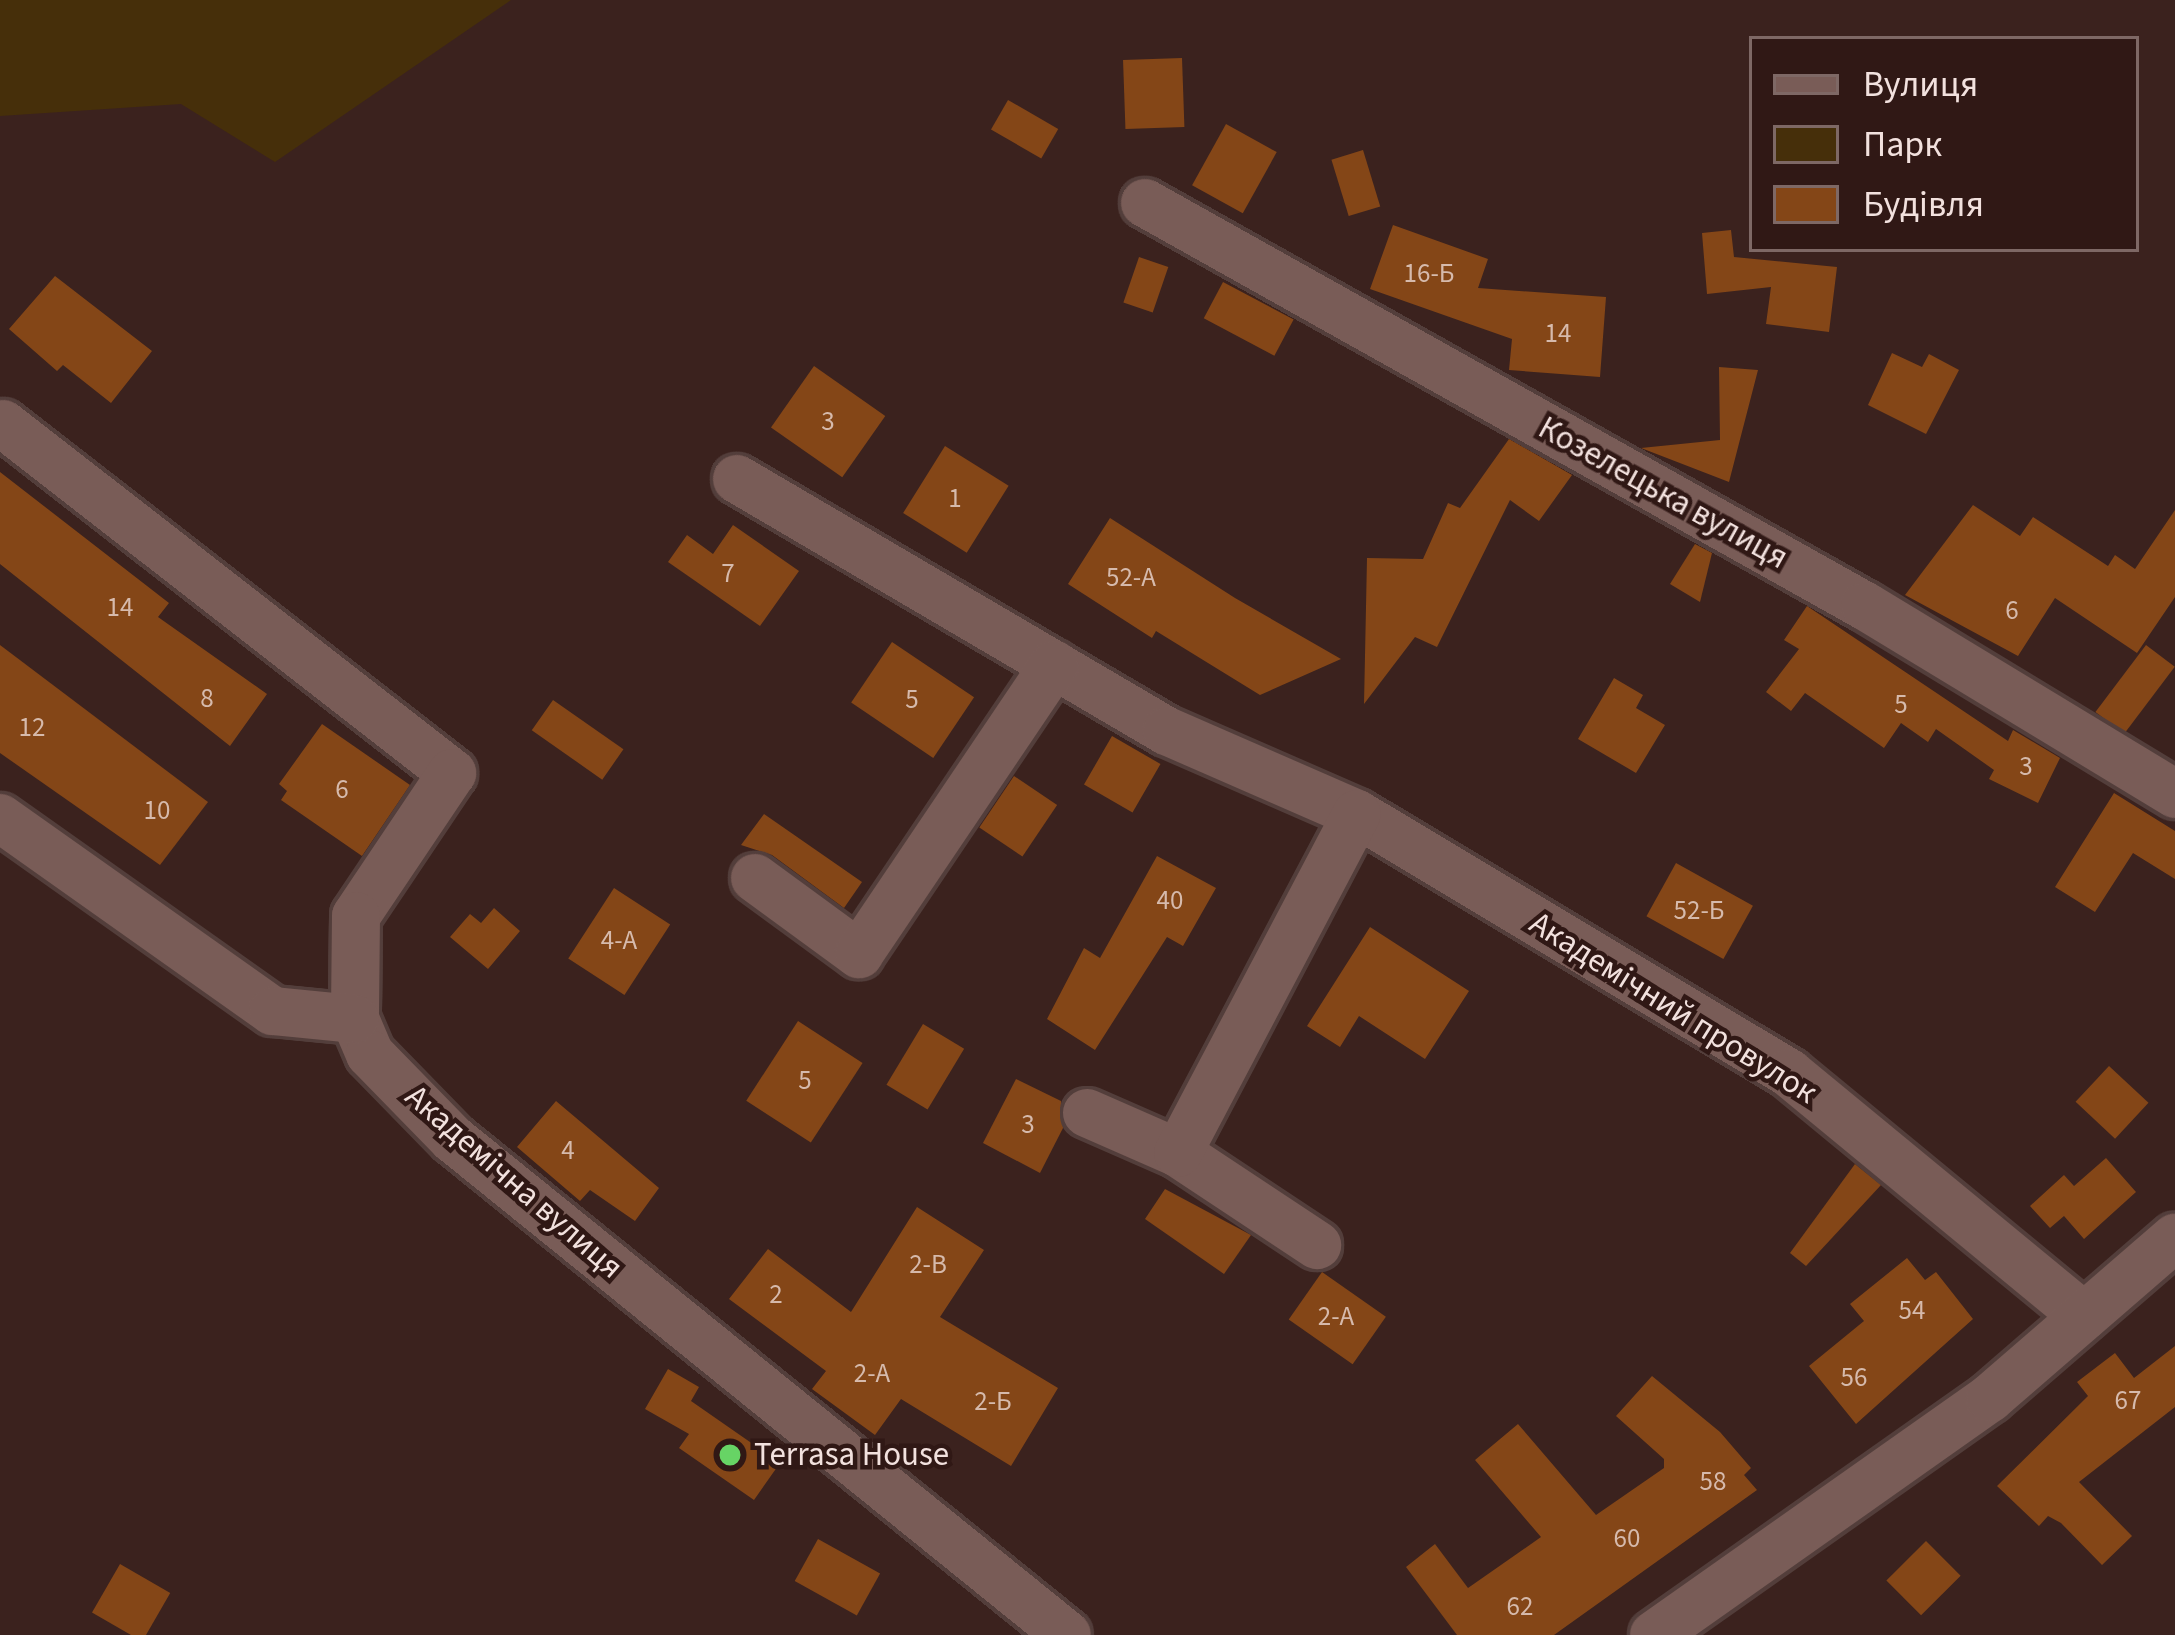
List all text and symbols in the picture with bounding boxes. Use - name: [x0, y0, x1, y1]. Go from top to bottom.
- legend: [1749, 36, 2139, 252]
- text: Вулиця: [1863, 59, 1978, 110]
- text: Парк: [1863, 119, 1942, 170]
- text: Будівля: [1863, 179, 1984, 230]
- house number: 16-Б: [1404, 258, 1454, 290]
- house number: 14: [1545, 318, 1571, 350]
- house number: 3: [821, 406, 835, 438]
- street label: Козелецька вулиця: [1532, 408, 1794, 578]
- house number: 1: [948, 483, 962, 515]
- house number: 7: [721, 558, 735, 590]
- house number: 52-А: [1106, 562, 1156, 594]
- house number: 14: [107, 592, 133, 624]
- house number: 6: [2005, 595, 2019, 627]
- house number: 8: [200, 683, 214, 715]
- house number: 5: [905, 684, 919, 716]
- house number: 5: [1894, 689, 1908, 721]
- house number: 12: [19, 712, 45, 744]
- house number: 3: [2019, 751, 2033, 783]
- house number: 6: [335, 774, 349, 806]
- house number: 10: [144, 795, 170, 827]
- house number: 40: [1157, 885, 1183, 917]
- house number: 52-Б: [1674, 895, 1724, 927]
- street label: Академічний провулок: [1522, 904, 1824, 1112]
- house number: 4-А: [601, 925, 637, 957]
- house number: 5: [798, 1065, 812, 1097]
- street label: Академічна вулиця: [397, 1077, 631, 1287]
- house number: 3: [1021, 1109, 1035, 1141]
- house number: 4: [561, 1135, 575, 1167]
- house number: 2-В: [909, 1249, 947, 1281]
- house number: 2: [769, 1279, 783, 1311]
- house number: 54: [1899, 1295, 1925, 1327]
- house number: 2-А: [1318, 1301, 1354, 1333]
- house number: 2-А: [854, 1358, 890, 1390]
- house number: 56: [1841, 1362, 1867, 1394]
- house number: 67: [2115, 1385, 2141, 1417]
- house number: 2-Б: [974, 1386, 1012, 1418]
- place label: Terrasa House: [754, 1435, 949, 1475]
- marker: Terrasa House: [717, 1442, 743, 1468]
- house number: 58: [1700, 1466, 1726, 1498]
- house number: 60: [1614, 1523, 1640, 1555]
- house number: 62: [1507, 1591, 1533, 1623]

